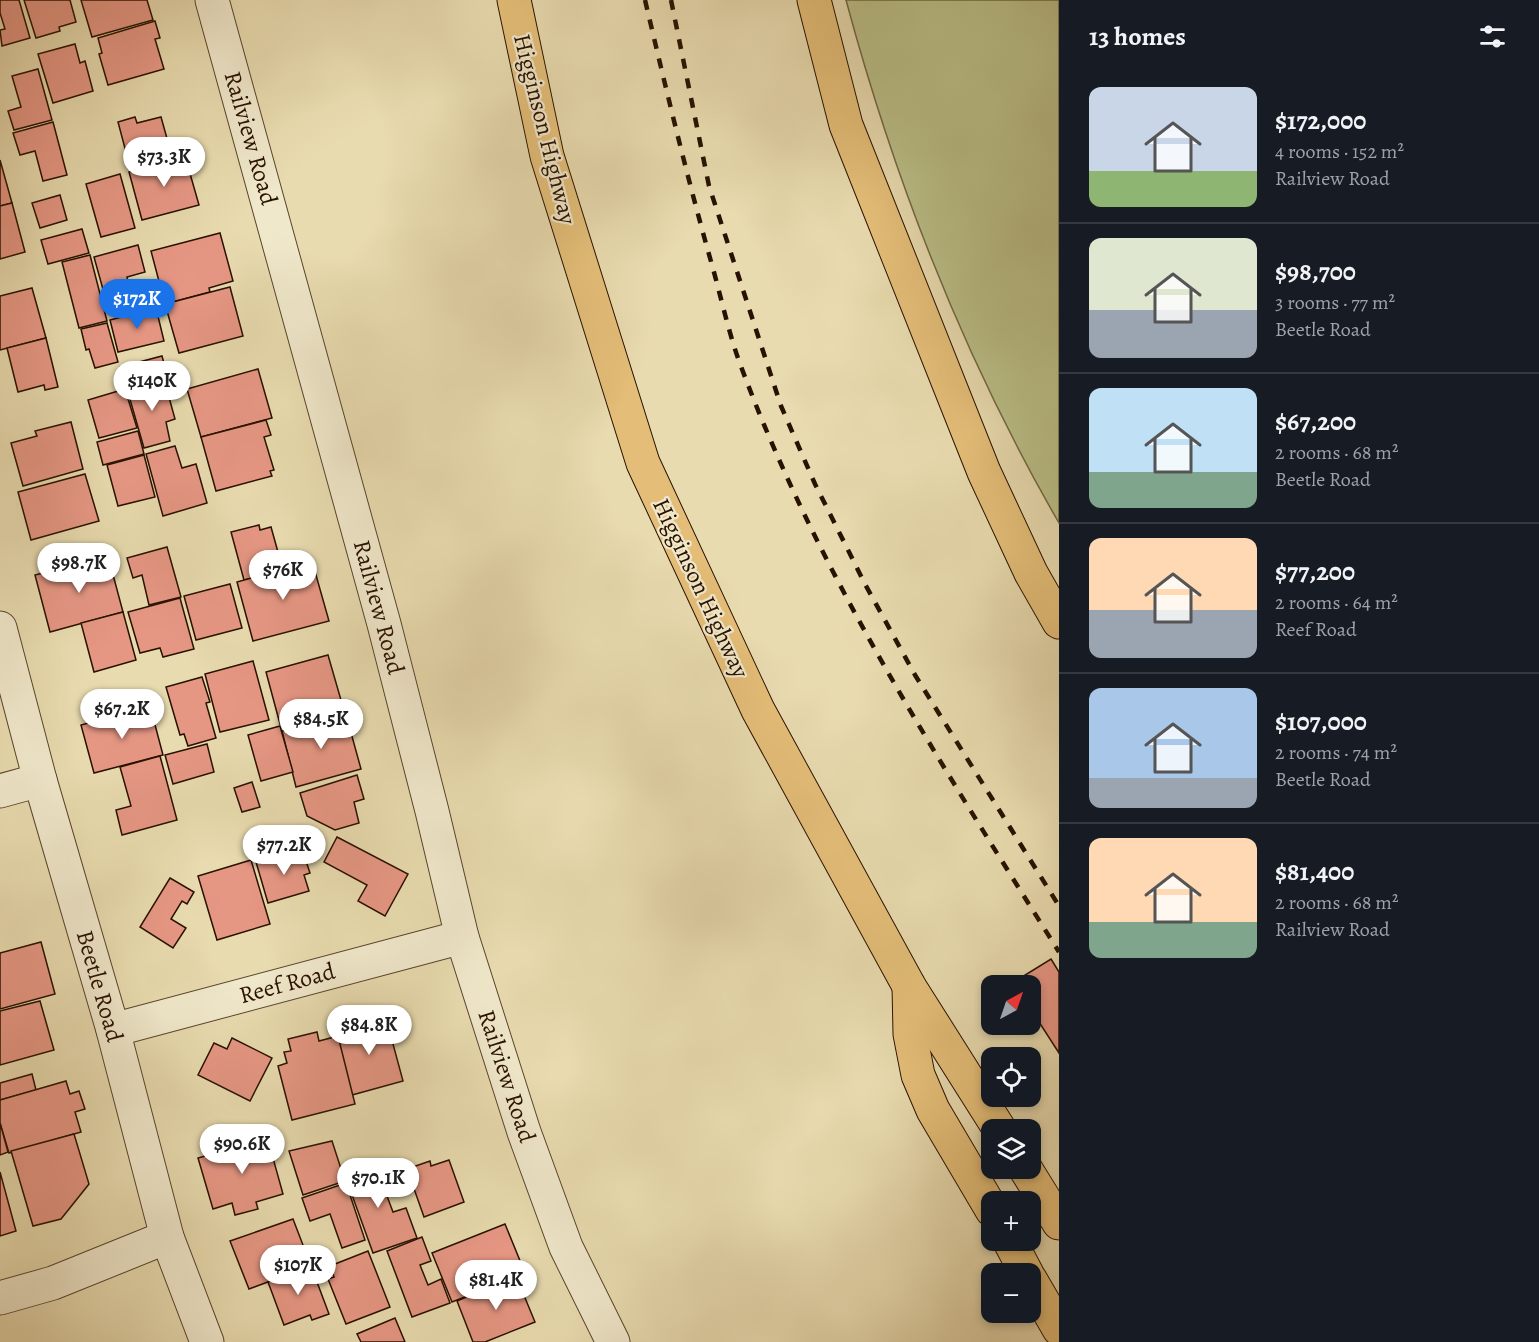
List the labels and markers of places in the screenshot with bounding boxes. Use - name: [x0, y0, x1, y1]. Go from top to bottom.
- pin: $73.3K: [115, 137, 213, 188]
- pin: $172K: [95, 279, 179, 330]
- pin: $140K: [110, 361, 194, 412]
- pin: $98.7K: [30, 543, 128, 594]
- pin: $76K: [247, 550, 319, 601]
- pin: $67.2K: [73, 689, 171, 740]
- pin: $84.5K: [272, 699, 370, 750]
- pin: $77.2K: [235, 825, 333, 876]
- pin: $84.8K: [320, 1005, 418, 1056]
- pin: $90.6K: [193, 1124, 291, 1175]
- pin: $70.1K: [329, 1158, 427, 1209]
- pin: $107K: [256, 1245, 340, 1296]
- pin: $81.4K: [447, 1260, 545, 1311]

